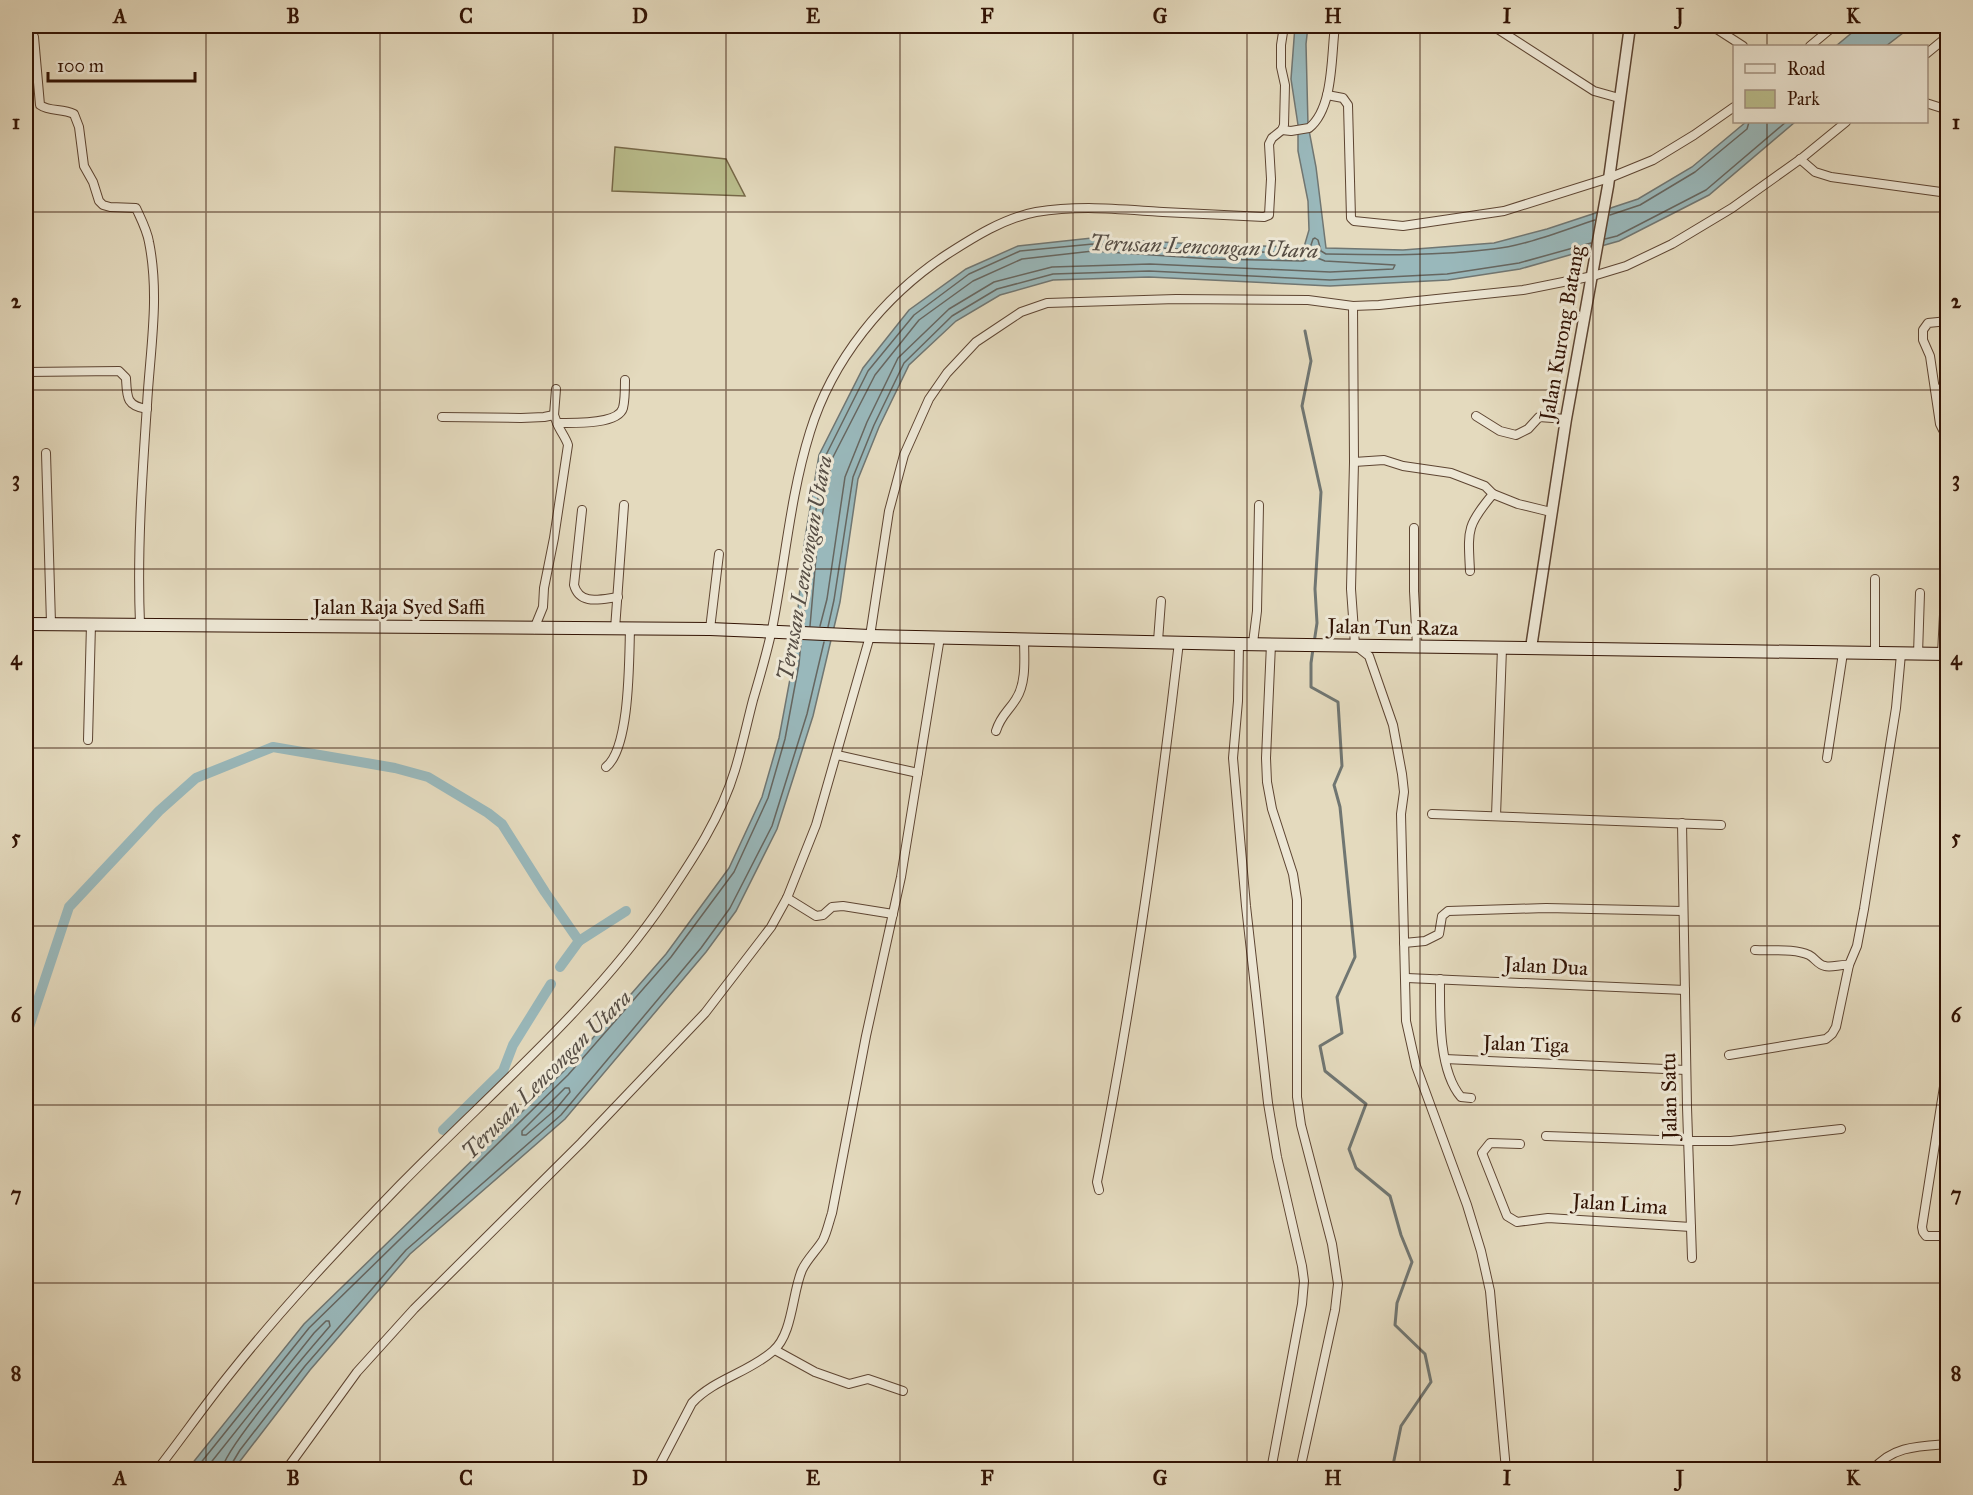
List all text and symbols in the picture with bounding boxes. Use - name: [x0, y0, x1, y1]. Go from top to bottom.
- text: A: [111, 4, 127, 28]
- text: B: [286, 4, 300, 28]
- text: C: [459, 4, 473, 28]
- text: D: [632, 4, 648, 28]
- text: E: [806, 4, 821, 28]
- text: F: [980, 4, 994, 28]
- text: G: [1153, 4, 1168, 28]
- text: H: [1324, 4, 1342, 28]
- text: I: [1503, 4, 1512, 28]
- text: J: [1673, 4, 1685, 30]
- text: K: [1846, 4, 1861, 28]
- scale bar: [48, 45, 195, 83]
- legend: [1733, 45, 1928, 123]
- text: 100 m: [57, 55, 104, 77]
- text: Road: [1787, 58, 1825, 80]
- text: Park: [1787, 88, 1820, 110]
- text: 1: [12, 110, 20, 134]
- text: 1: [1952, 110, 1960, 134]
- water label: Terusan Lencongan Utara: [1089, 229, 1319, 264]
- street label: Jalan Kurong Batang: [1533, 243, 1590, 425]
- text: 2: [11, 289, 22, 313]
- text: 2: [1951, 289, 1962, 313]
- water label: Terusan Lencongan Utara: [771, 453, 838, 683]
- text: 3: [12, 467, 20, 492]
- text: 3: [1952, 467, 1960, 492]
- street label: Jalan Raja Syed Saffi: [311, 594, 486, 620]
- street label: Jalan Tun Raza: [1325, 613, 1459, 641]
- text: 4: [10, 646, 22, 671]
- text: 4: [1950, 646, 1962, 671]
- text: 5: [11, 825, 21, 849]
- text: 5: [1951, 825, 1961, 849]
- street label: Jalan Dua: [1501, 951, 1589, 981]
- water label: Terusan Lencongan Utara: [456, 984, 637, 1165]
- text: 6: [11, 1003, 23, 1027]
- text: 6: [1951, 1003, 1963, 1027]
- street label: Jalan Tiga: [1481, 1029, 1570, 1058]
- street label: Jalan Satu: [1655, 1052, 1683, 1142]
- text: 7: [11, 1182, 22, 1206]
- text: 7: [1951, 1182, 1962, 1206]
- street label: Jalan Lima: [1570, 1188, 1668, 1220]
- text: 8: [11, 1361, 21, 1385]
- text: 8: [1951, 1361, 1961, 1385]
- text: A: [111, 1466, 127, 1490]
- text: B: [286, 1466, 300, 1490]
- text: C: [459, 1466, 473, 1490]
- text: D: [632, 1466, 648, 1490]
- text: E: [806, 1466, 821, 1490]
- text: F: [980, 1466, 994, 1490]
- text: G: [1153, 1466, 1168, 1490]
- text: H: [1324, 1466, 1342, 1490]
- text: I: [1503, 1466, 1512, 1490]
- text: J: [1673, 1466, 1685, 1492]
- text: K: [1846, 1466, 1861, 1490]

